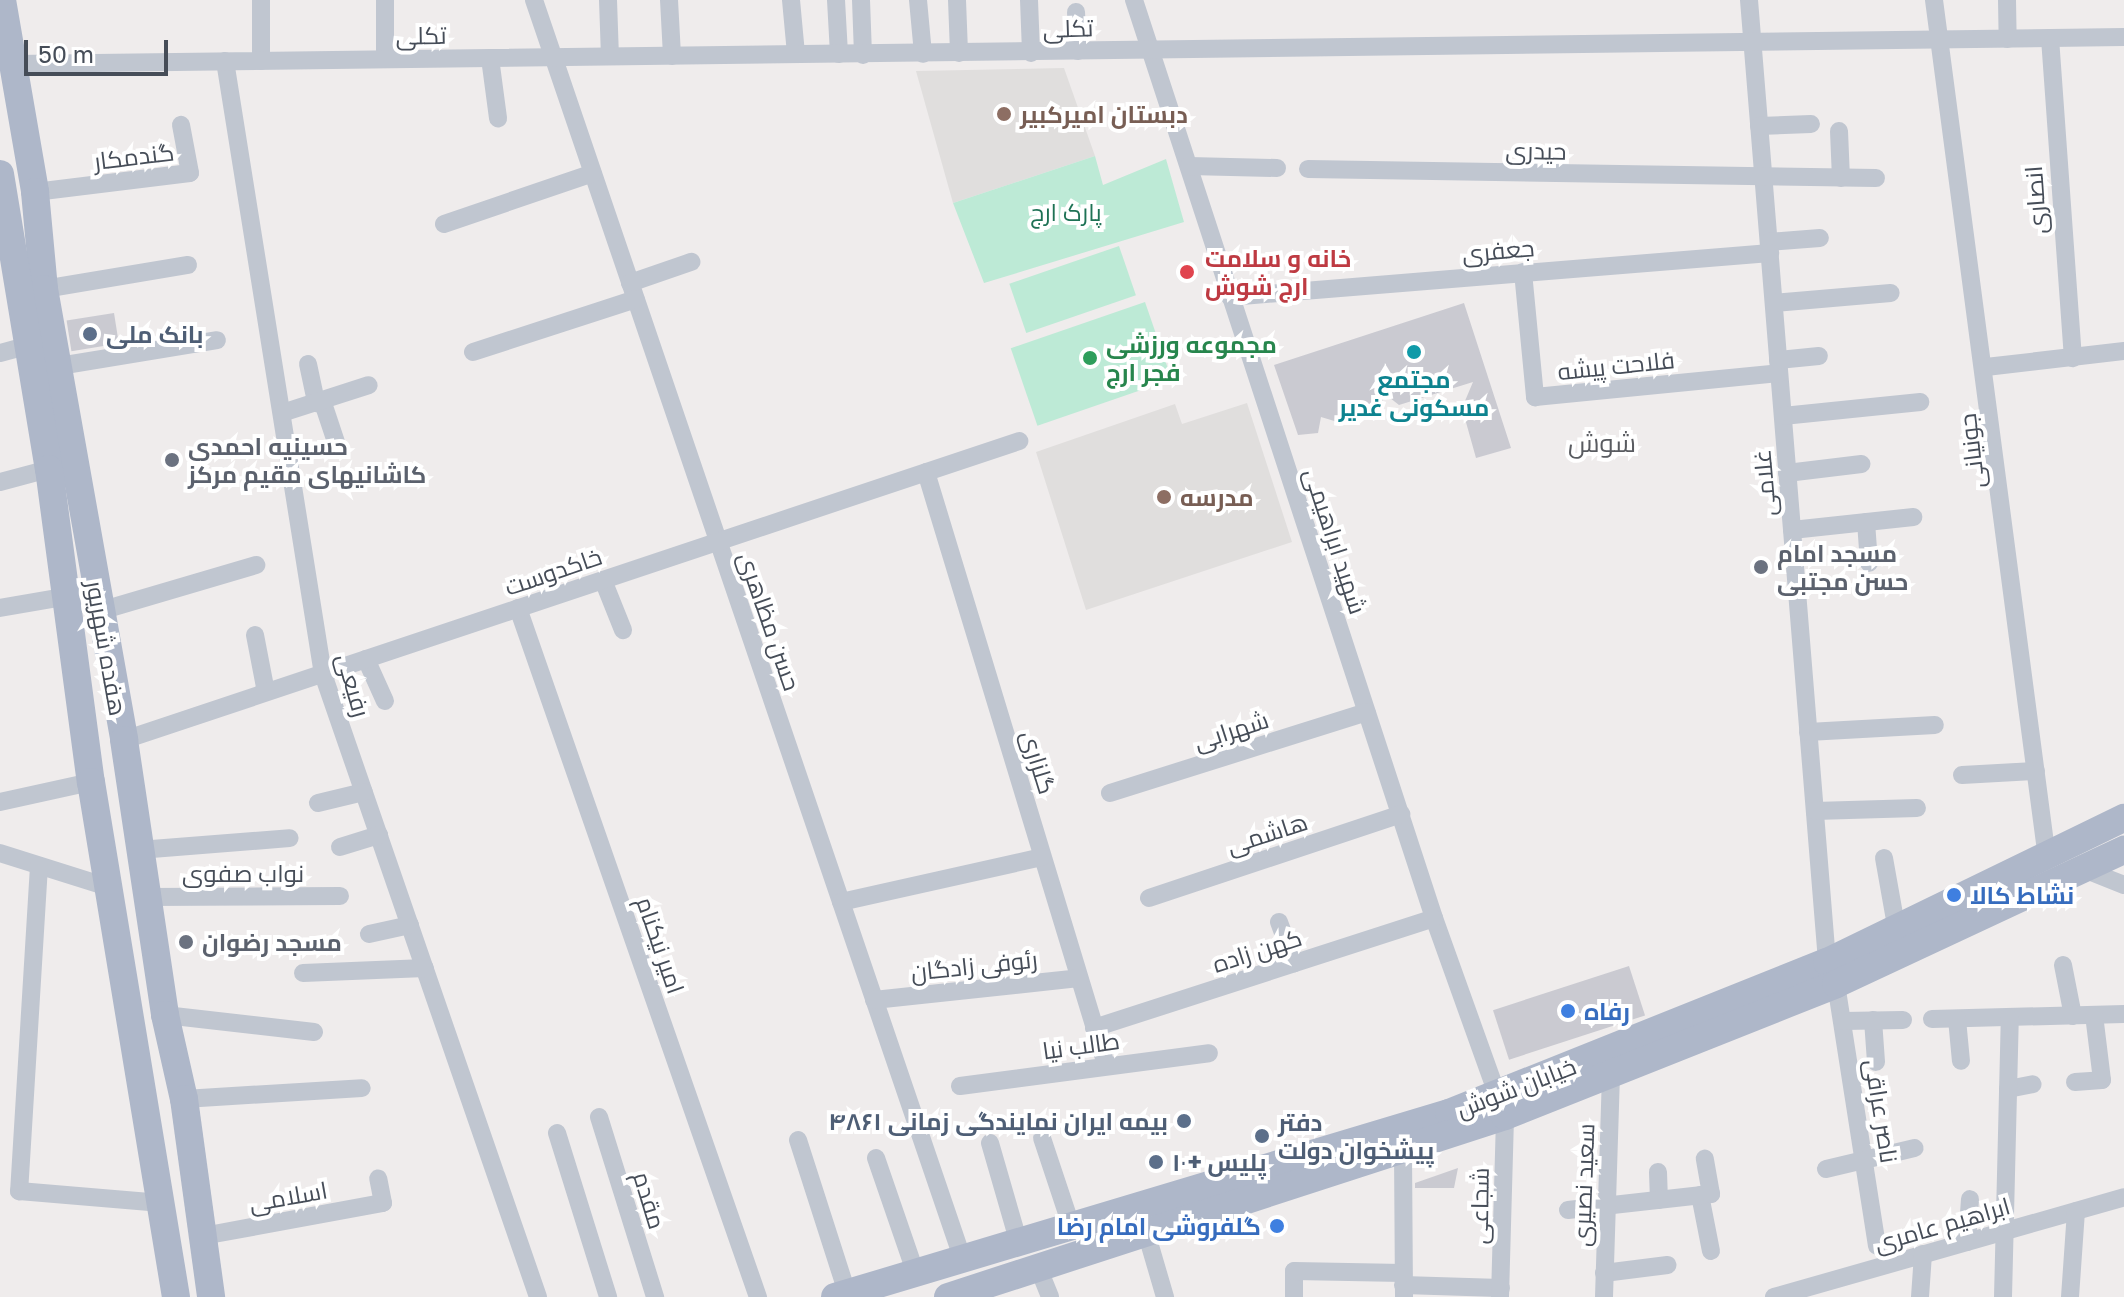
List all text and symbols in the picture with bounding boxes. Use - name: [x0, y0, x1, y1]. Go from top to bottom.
- street label: تکلی: [1042, 13, 1094, 43]
- street label: تکلی: [395, 20, 447, 50]
- scale bar: [28, 24, 172, 74]
- text: 50 m: [38, 39, 94, 68]
- place label: دبستان امیرکبیر: [1020, 100, 1188, 128]
- marker: دبستان امیرکبیر: [995, 105, 1013, 123]
- street label: حیدری: [1505, 135, 1567, 165]
- street label: گندمکار: [92, 137, 176, 175]
- street label: انصاری: [2018, 165, 2052, 235]
- park label: پارک ارج: [1030, 198, 1102, 226]
- street label: جعفری: [1461, 232, 1535, 268]
- place label: خانه و سلامت ارج شوش: [1205, 244, 1351, 300]
- marker: خانه و سلامت ارج شوش: [1176, 261, 1198, 283]
- place label: بانک ملی: [106, 320, 203, 348]
- marker: بانک ملی: [81, 325, 99, 343]
- place label: مجموعه ورزشی فجر ارج: [1106, 330, 1277, 386]
- marker: مجتمع مسکونی غدیر: [1405, 343, 1423, 361]
- street label: فلاحت پیشه: [1556, 345, 1676, 385]
- marker: مجموعه ورزشی فجر ارج: [1081, 349, 1099, 367]
- place label: مجتمع مسکونی غدیر: [1339, 365, 1489, 421]
- street label: جونیانی: [1952, 412, 1990, 490]
- district label: شوش: [1568, 427, 1636, 459]
- place label: حسینیه احمدی کاشانیهای مقیم مرکز: [188, 432, 426, 488]
- street label: غلامی: [1747, 448, 1781, 518]
- marker: حسینیه احمدی کاشانیهای مقیم مرکز: [163, 451, 181, 469]
- street label: شهید ابراهیمی: [1299, 464, 1373, 618]
- place label: مدرسه: [1180, 483, 1254, 511]
- marker: مدرسه: [1155, 488, 1173, 506]
- place label: مسجد امام حسن مجتبی: [1777, 539, 1908, 595]
- street label: خاکدوست: [501, 541, 605, 601]
- street label: حسن مظاهری: [733, 548, 807, 694]
- marker: مسجد امام حسن مجتبی: [1752, 558, 1770, 576]
- street label: هفده شهریور: [81, 578, 133, 718]
- street label: رفیعی: [331, 650, 377, 720]
- street label: شهرابی: [1190, 704, 1272, 756]
- street label: گلزاری: [1016, 727, 1062, 797]
- street label: هاشمی: [1223, 806, 1311, 860]
- street label: نواب صفوی: [182, 859, 304, 887]
- place label: نشاط کالا: [1970, 881, 2074, 909]
- marker: نشاط کالا: [1945, 886, 1963, 904]
- street label: امیر نیکنام: [631, 893, 691, 997]
- street label: کهن زاده: [1209, 922, 1305, 978]
- place label: مسجد رضوان: [202, 928, 342, 956]
- marker: مسجد رضوان: [177, 933, 195, 951]
- street label: رئوفی زادگان: [909, 944, 1039, 986]
- place label: رفاه: [1584, 997, 1630, 1025]
- marker: رفاه: [1559, 1002, 1577, 1020]
- street label: طالب نیا: [1041, 1025, 1121, 1065]
- street label: خیابان شوش: [1452, 1051, 1580, 1123]
- street label: ناصر عراقی: [1860, 1057, 1904, 1165]
- place label: بیمه ایران نمایندگی زمانی ۴۸۶۱: [828, 1107, 1168, 1135]
- place label: دفتر پیشخوان دولت: [1278, 1108, 1434, 1164]
- marker: بیمه ایران نمایندگی زمانی ۴۸۶۱: [1175, 1112, 1193, 1130]
- street label: سعید نصیری: [1566, 1123, 1600, 1247]
- marker: دفتر پیشخوان دولت: [1253, 1127, 1271, 1145]
- place label: پلیس +۱۰: [1172, 1148, 1267, 1176]
- marker: پلیس +۱۰: [1147, 1153, 1165, 1171]
- street label: شجاعی: [1464, 1167, 1494, 1245]
- street label: مقدم: [628, 1168, 672, 1232]
- street label: اسلامی: [247, 1175, 329, 1217]
- street label: ابراهیم عامری: [1871, 1191, 2013, 1257]
- place label: گلفروشی امام رضا: [1057, 1212, 1261, 1240]
- marker: گلفروشی امام رضا: [1268, 1217, 1286, 1235]

